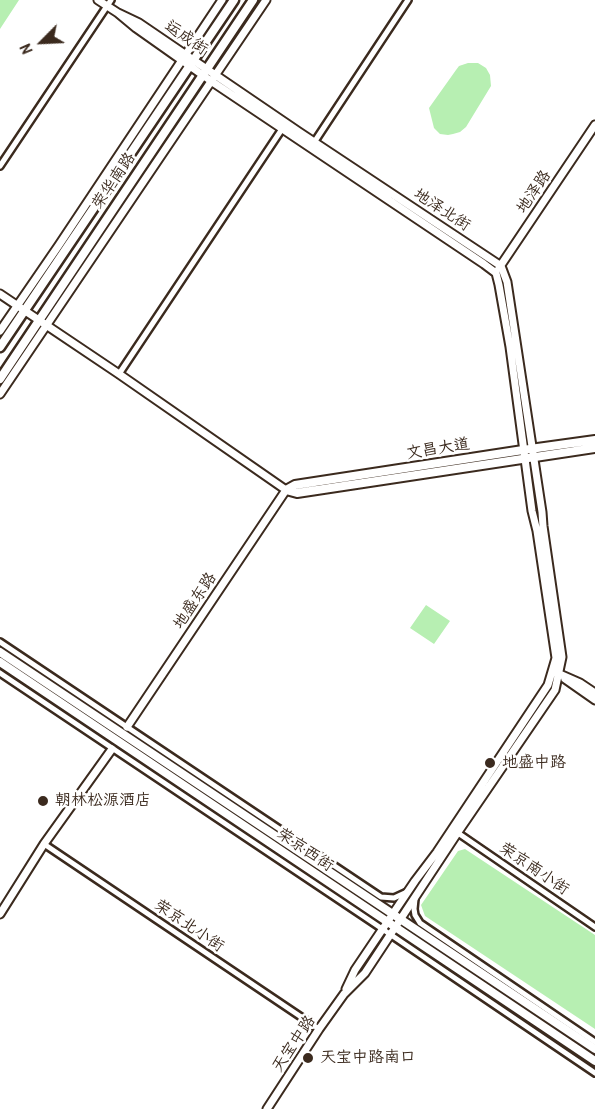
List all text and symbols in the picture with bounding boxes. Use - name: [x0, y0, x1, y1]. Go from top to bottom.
- north arrow: [12, 12, 72, 72]
- street label: 运成街: [161, 17, 211, 59]
- text: N: [14, 41, 37, 58]
- street label: 荣华南路: [88, 149, 140, 213]
- street label: 地泽路: [513, 167, 555, 217]
- street label: 地泽北街: [410, 185, 474, 235]
- street label: 文昌大道: [405, 435, 471, 463]
- street label: 地盛东路: [169, 569, 221, 633]
- place label: 地盛中路: [502, 753, 566, 773]
- marker: 地盛中路: [483, 756, 497, 770]
- place label: 朝林松源酒店: [55, 791, 151, 811]
- marker: 朝林松源酒店: [36, 794, 50, 808]
- street label: 荣京西街: [273, 824, 337, 876]
- street label: 荣京南小街: [495, 839, 573, 899]
- street label: 荣京北小街: [150, 896, 228, 956]
- street label: 天宝中路: [268, 1012, 320, 1076]
- place label: 天宝中路南口: [320, 1048, 416, 1068]
- marker: 天宝中路南口: [301, 1051, 315, 1065]

